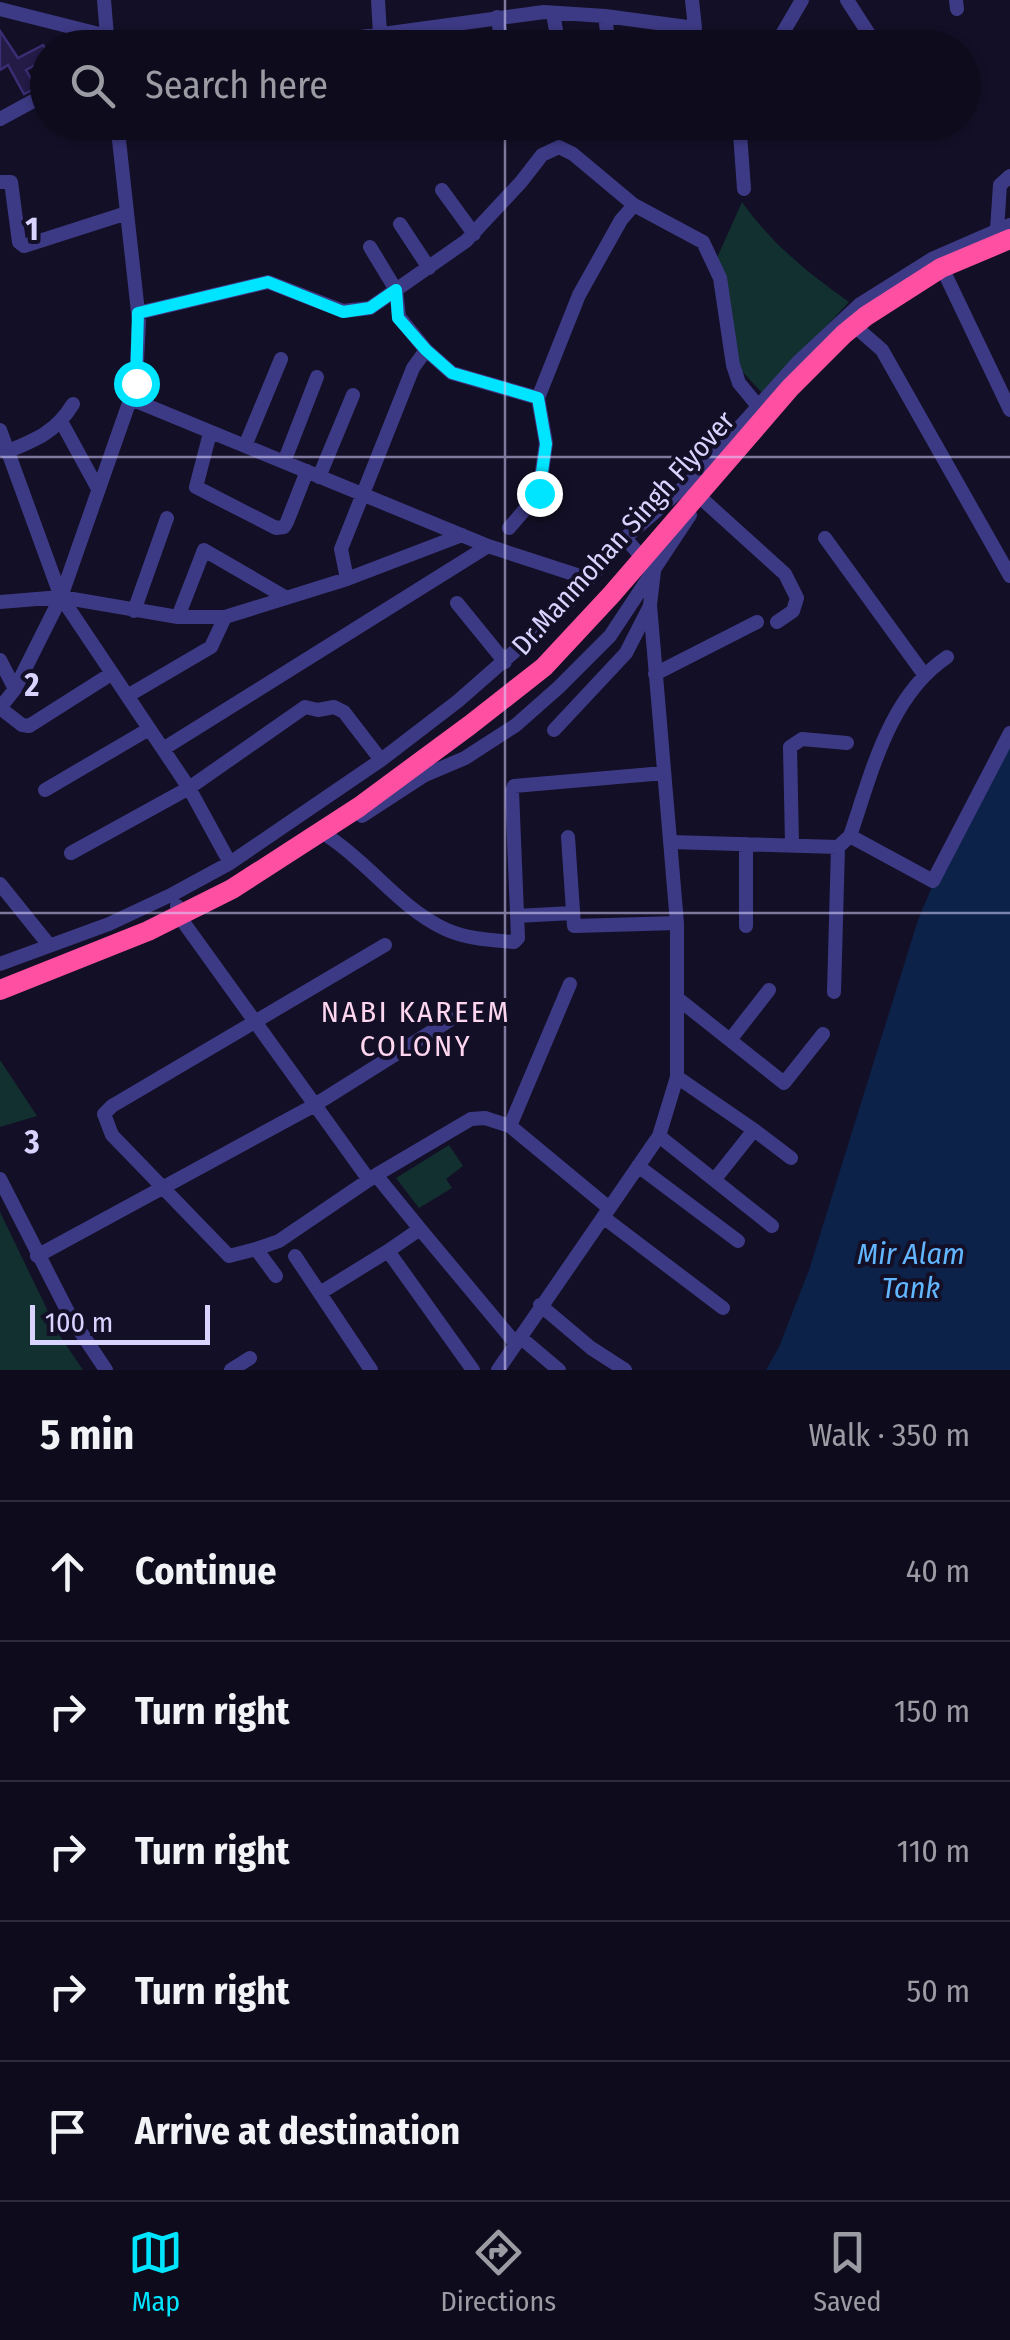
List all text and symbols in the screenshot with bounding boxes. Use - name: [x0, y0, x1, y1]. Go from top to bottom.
- search box: [30, 30, 980, 140]
- icon: search: [65, 58, 120, 113]
- text: Search here: [145, 62, 328, 108]
- text: 1: [25, 210, 39, 248]
- route start: [114, 361, 160, 407]
- street label: Dr.Manmohan Singh Flyover: [505, 404, 741, 662]
- route end: [517, 471, 563, 517]
- text: 2: [24, 666, 40, 704]
- district label: NABI KAREEM COLONY: [321, 994, 511, 1064]
- text: 3: [23, 1123, 40, 1161]
- water label: Mir Alam Tank: [857, 1236, 965, 1306]
- scale bar: [30, 1300, 210, 1344]
- text: 100 m: [45, 1306, 113, 1339]
- text: 5 min: [40, 1410, 134, 1460]
- text: Walk · 350 m: [809, 1416, 970, 1454]
- icon: ahead: [40, 1544, 95, 1599]
- text: Continue: [135, 1548, 276, 1594]
- text: 40 m: [906, 1552, 970, 1590]
- icon: right: [40, 1684, 95, 1739]
- text: Turn right: [135, 1688, 289, 1734]
- text: 150 m: [894, 1692, 970, 1730]
- icon: right: [40, 1824, 95, 1879]
- text: Turn right: [135, 1828, 289, 1874]
- text: 110 m: [897, 1832, 970, 1870]
- icon: right: [40, 1964, 95, 2019]
- text: Turn right: [135, 1968, 289, 2014]
- text: 50 m: [907, 1972, 970, 2010]
- icon: arrive: [40, 2104, 95, 2159]
- text: Arrive at destination: [135, 2108, 460, 2154]
- tab: Map: [128, 2225, 183, 2318]
- tab: Directions: [440, 2225, 556, 2318]
- tab: Saved: [813, 2225, 882, 2318]

